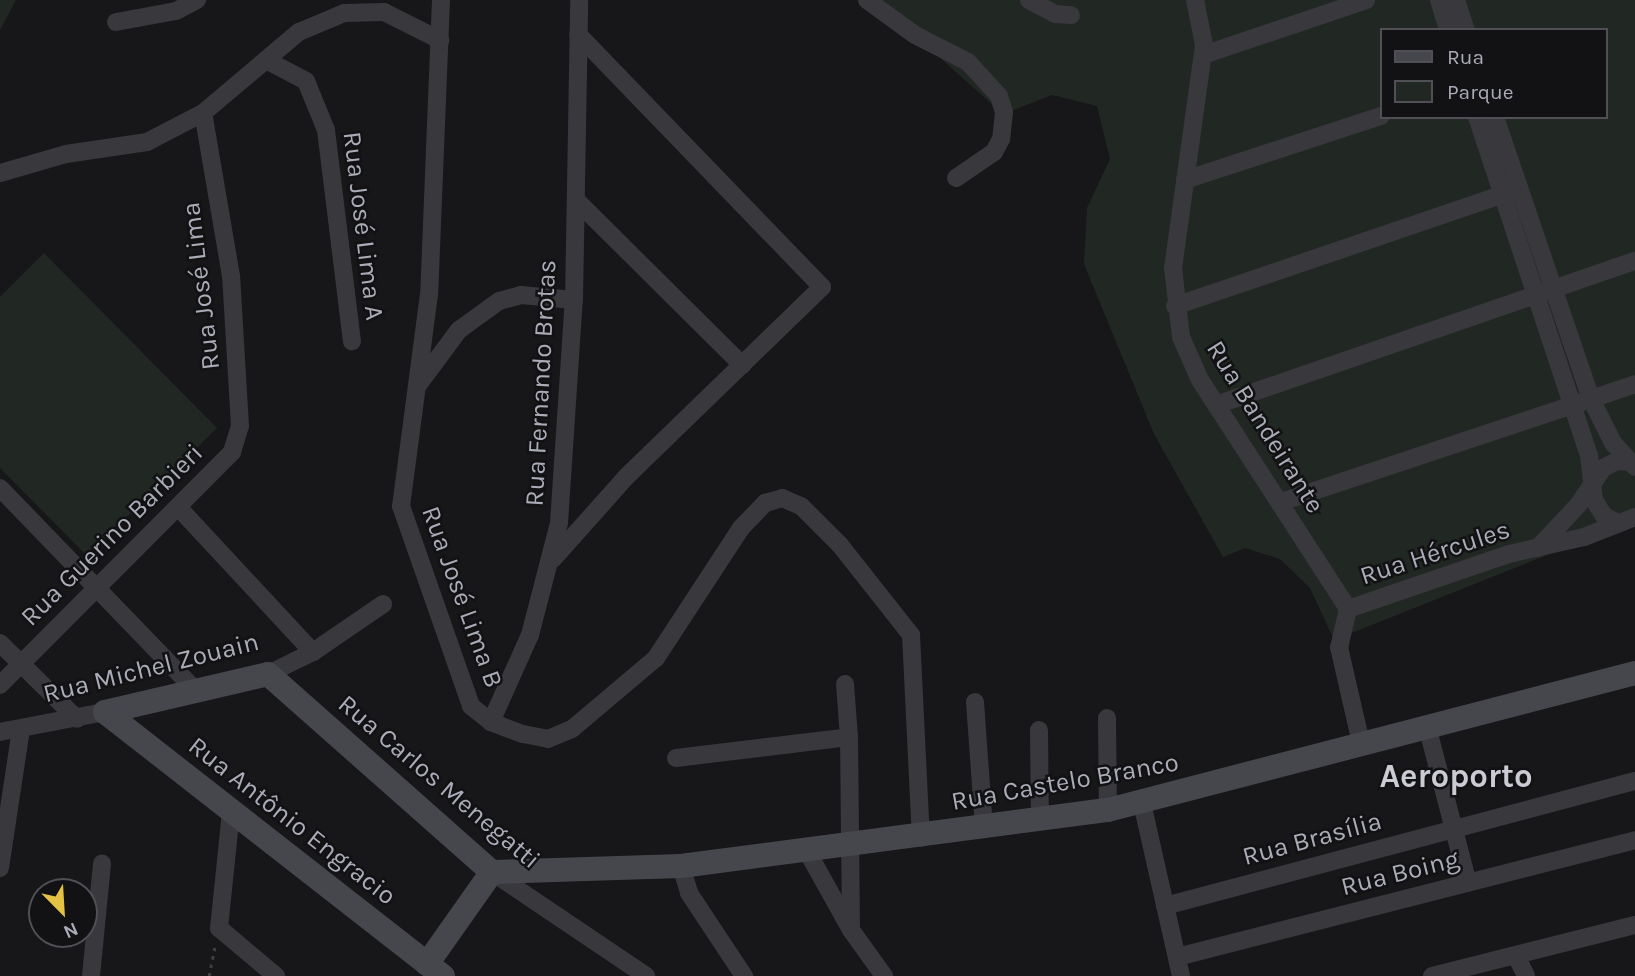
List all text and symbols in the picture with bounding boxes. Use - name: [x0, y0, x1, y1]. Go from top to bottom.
- legend: [1380, 28, 1607, 119]
- text: Rua: [1447, 45, 1484, 69]
- text: Parque: [1447, 80, 1514, 104]
- street label: Rua José Lima A: [336, 130, 390, 322]
- street label: Rua José Lima: [175, 200, 227, 372]
- street label: Rua Fernando Brotas: [519, 259, 563, 507]
- street label: Rua Bandeirante: [1199, 335, 1331, 519]
- street label: Rua Guerino Barbieri: [14, 437, 210, 633]
- street label: Rua José Lima B: [415, 502, 509, 692]
- street label: Rua Hércules: [1356, 514, 1514, 592]
- street label: Rua Michel Zouain: [40, 626, 262, 710]
- street label: Rua Carlos Menegatti: [332, 688, 546, 876]
- street label: Rua Antônio Engracio: [182, 730, 402, 912]
- street label: Rua Castelo Branco: [949, 747, 1181, 817]
- district label: Aeroporto: [1379, 757, 1533, 797]
- street label: Rua Brasília: [1239, 805, 1385, 873]
- street label: Rua Boing: [1338, 843, 1462, 903]
- north arrow: [28, 878, 98, 948]
- text: N: [60, 918, 81, 943]

